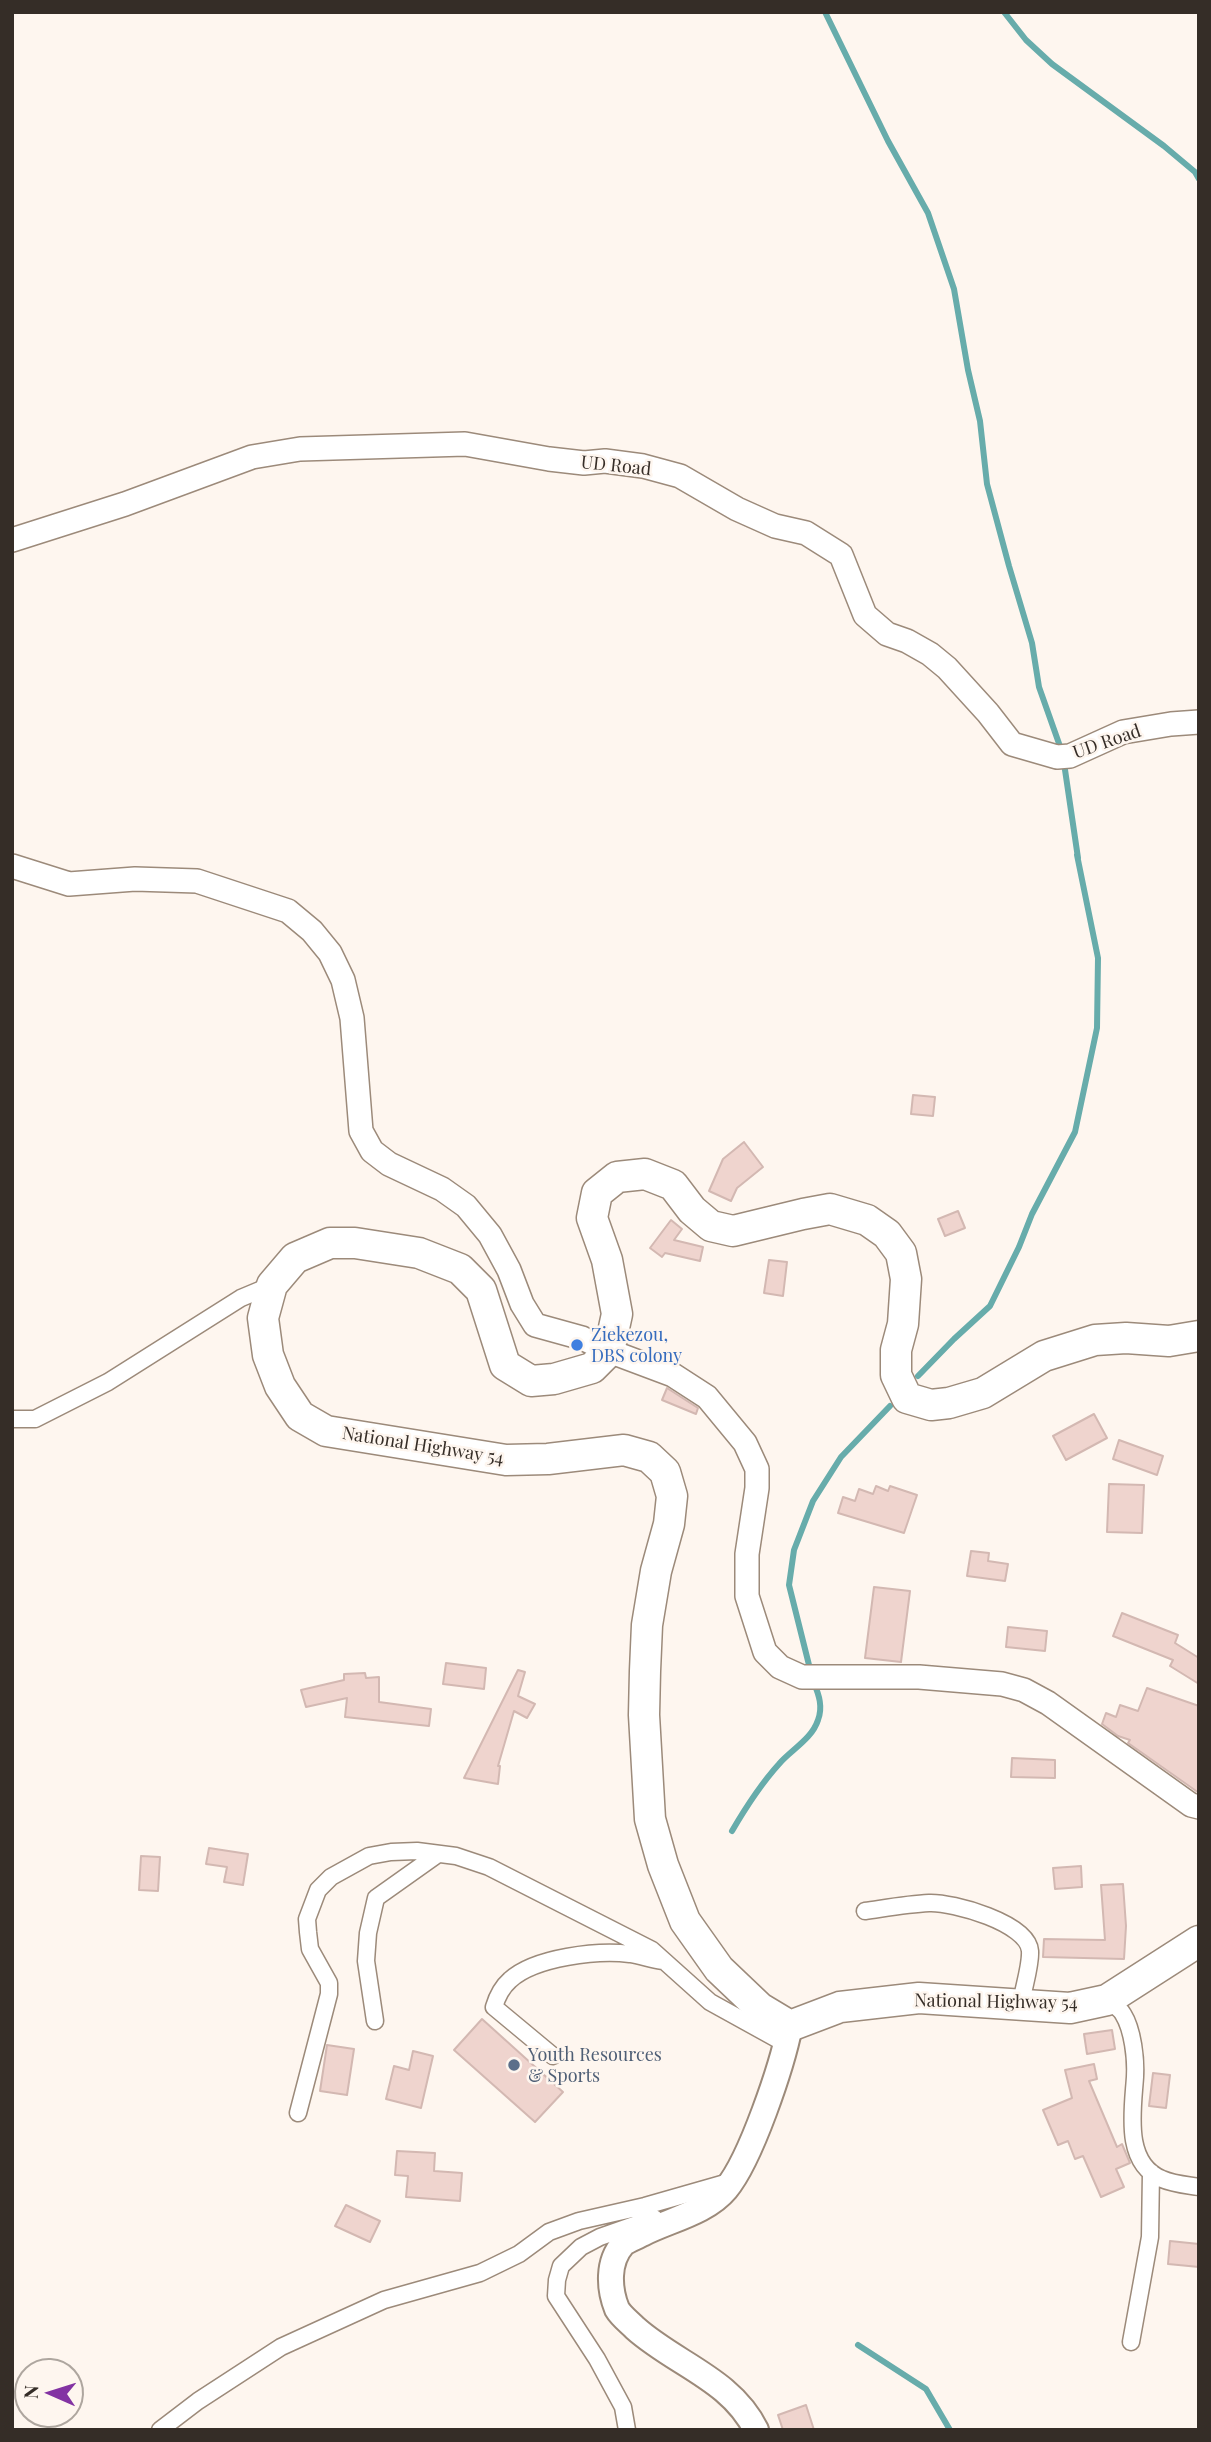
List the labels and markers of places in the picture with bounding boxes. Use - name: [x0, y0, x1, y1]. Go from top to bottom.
- place label: Ziekezou, DBS colony: [591, 1324, 682, 1366]
- marker: Ziekezou, DBS colony: [569, 1337, 585, 1353]
- place label: Youth Resources & Sports: [528, 2044, 662, 2086]
- marker: Youth Resources & Sports: [506, 2057, 522, 2073]

